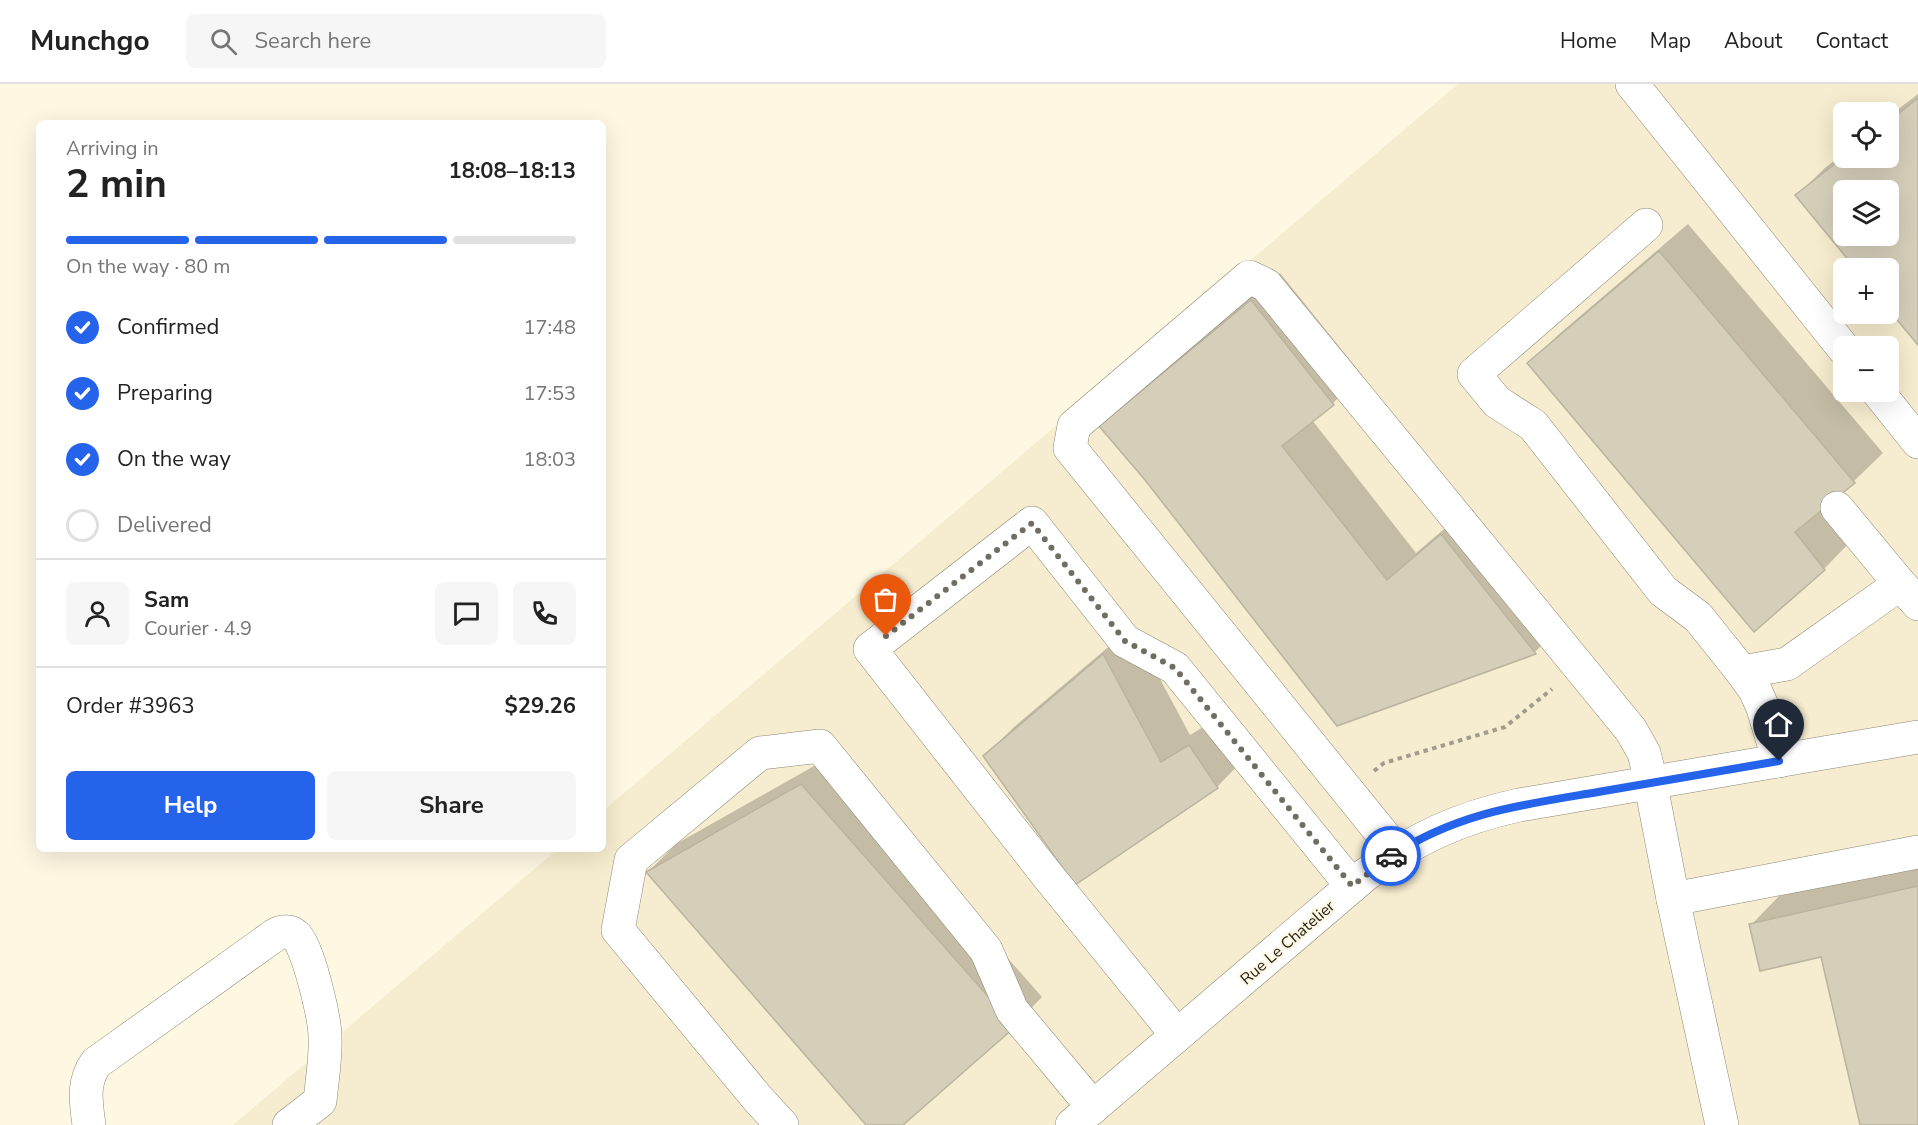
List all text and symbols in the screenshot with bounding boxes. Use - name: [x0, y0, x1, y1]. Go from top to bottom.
- search box: [186, 14, 606, 68]
- text: Munchgo: [30, 22, 150, 60]
- icon: search: [207, 25, 240, 58]
- text: Search here: [255, 26, 371, 56]
- text: Home: [1560, 27, 1617, 55]
- text: Map: [1650, 27, 1691, 55]
- text: About: [1724, 27, 1782, 55]
- text: Contact: [1815, 27, 1888, 55]
- map controls: [1833, 102, 1899, 402]
- button: locate: [1833, 102, 1899, 168]
- text: Arriving in: [66, 135, 159, 162]
- text: 18:08–18:13: [448, 156, 576, 186]
- text: 2 min: [66, 158, 167, 211]
- button: layers: [1833, 180, 1899, 246]
- text: On the way · 80 m: [66, 253, 230, 280]
- button: +: [1833, 258, 1899, 324]
- icon: check: [66, 311, 99, 344]
- text: Confirmed: [117, 312, 219, 342]
- text: 17:48: [523, 314, 576, 341]
- button: −: [1833, 336, 1899, 402]
- icon: check: [66, 377, 99, 410]
- text: Preparing: [117, 378, 213, 408]
- text: 17:53: [523, 380, 576, 407]
- icon: check: [66, 443, 99, 476]
- text: On the way: [117, 444, 231, 474]
- text: 18:03: [523, 446, 576, 473]
- text: Delivered: [117, 510, 212, 540]
- pin: [860, 574, 911, 636]
- button: person: [66, 582, 129, 645]
- button: chat: [435, 582, 498, 645]
- button: phone: [513, 582, 576, 645]
- icon: bag: [869, 583, 902, 616]
- text: Sam: [144, 585, 189, 615]
- text: Courier · 4.9: [144, 615, 252, 642]
- text: Order #3963: [66, 691, 195, 721]
- text: $29.26: [505, 691, 576, 721]
- pin: [1753, 699, 1804, 761]
- icon: home: [1762, 708, 1795, 741]
- button: Help: [66, 771, 315, 840]
- button: Share: [327, 771, 576, 840]
- courier: [1361, 826, 1421, 886]
- icon: car: [1375, 840, 1408, 873]
- street label: Rue Le Chatelier: [1236, 895, 1340, 990]

